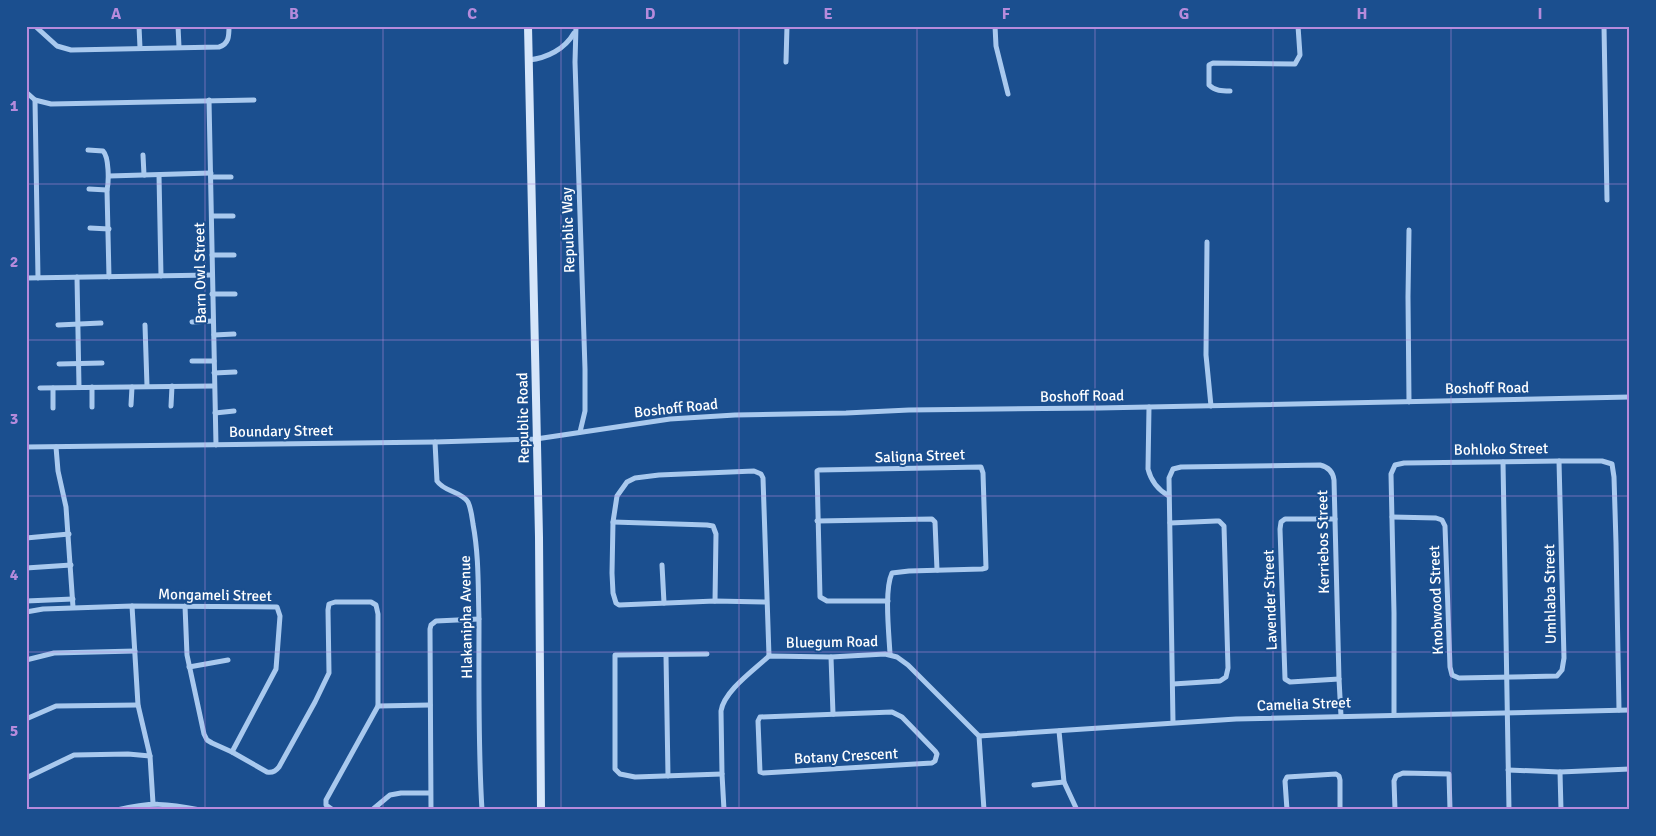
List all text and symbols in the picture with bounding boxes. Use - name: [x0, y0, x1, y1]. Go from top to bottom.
- text: A: [111, 4, 122, 24]
- text: B: [289, 4, 299, 24]
- text: C: [467, 4, 477, 24]
- text: D: [645, 4, 656, 24]
- text: E: [823, 4, 833, 24]
- text: F: [1002, 4, 1011, 24]
- text: G: [1179, 4, 1189, 24]
- text: H: [1357, 4, 1367, 24]
- text: I: [1537, 4, 1543, 24]
- text: 1: [10, 96, 19, 116]
- street label: Republic Way: [558, 187, 578, 273]
- street label: Barn Owl Street: [190, 222, 210, 324]
- text: 2: [10, 252, 18, 272]
- street label: Republic Road: [513, 372, 533, 464]
- street label: Boshoff Road: [1445, 378, 1529, 398]
- street label: Boshoff Road: [1040, 386, 1124, 406]
- street label: Boshoff Road: [633, 395, 719, 421]
- text: 3: [10, 409, 18, 429]
- street label: Boundary Street: [229, 421, 333, 441]
- street label: Bohloko Street: [1454, 439, 1548, 459]
- street label: Saligna Street: [874, 445, 966, 467]
- street label: Kerriebos Street: [1313, 490, 1333, 594]
- street label: Umhlaba Street: [1540, 544, 1560, 644]
- street label: Knobwood Street: [1425, 545, 1447, 655]
- street label: Lavender Street: [1259, 549, 1281, 651]
- street label: Hlakanipha Avenue: [456, 555, 476, 679]
- text: 4: [10, 565, 19, 585]
- street label: Mongameli Street: [158, 585, 272, 605]
- street label: Bluegum Road: [786, 632, 878, 652]
- street label: Camelia Street: [1257, 693, 1351, 715]
- text: 5: [10, 721, 18, 741]
- street label: Botany Crescent: [794, 744, 898, 768]

